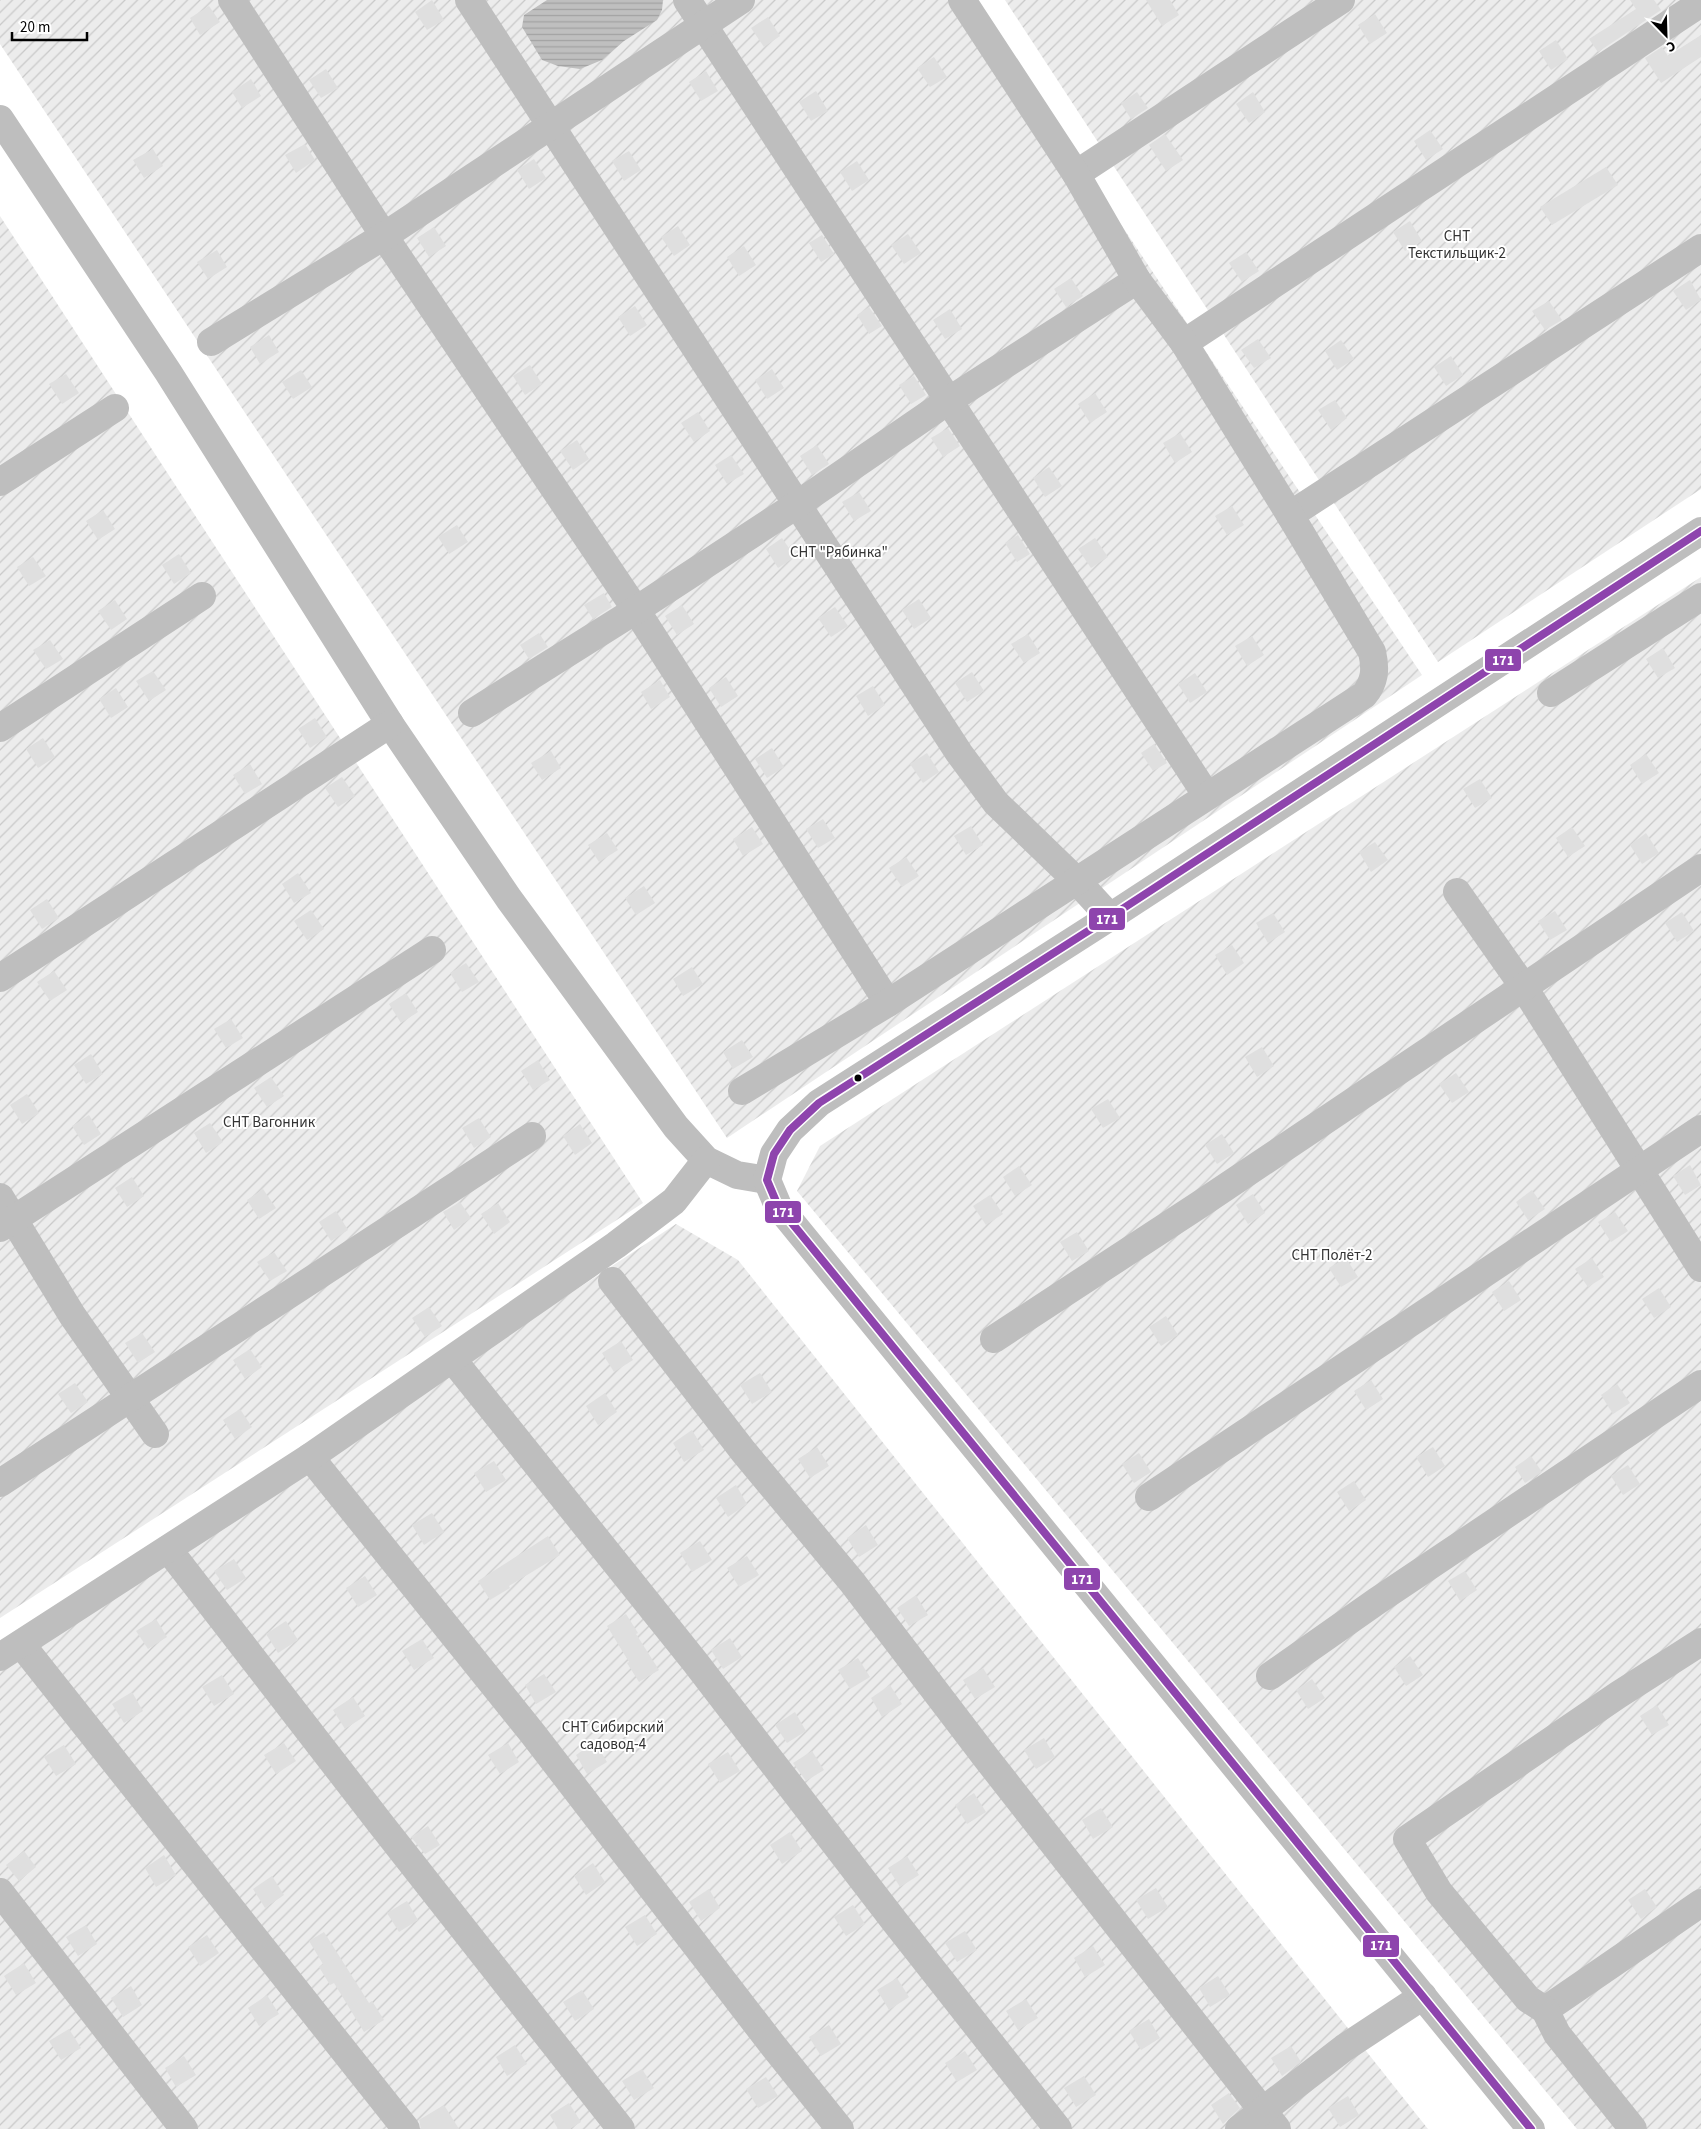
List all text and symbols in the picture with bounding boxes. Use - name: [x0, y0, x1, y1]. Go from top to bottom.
- scale bar: [12, 10, 88, 42]
- north arrow: [1641, 10, 1691, 60]
- text: 20 m: [20, 17, 50, 38]
- text: С: [1663, 35, 1678, 57]
- park label: СНТ Текстильщик-2: [1408, 226, 1506, 264]
- park label: СНТ "Рябинка": [790, 542, 888, 563]
- line badge: 171: [1484, 648, 1522, 672]
- text: 171: [1492, 651, 1514, 671]
- line badge: 171: [1088, 907, 1126, 931]
- text: 171: [1096, 910, 1118, 930]
- unlabelled marker: [853, 1073, 863, 1083]
- park label: СНТ Вагонник: [223, 1112, 316, 1133]
- line badge: 171: [764, 1200, 802, 1224]
- text: 171: [772, 1203, 794, 1223]
- park label: СНТ Полёт-2: [1291, 1245, 1373, 1266]
- line badge: 171: [1063, 1567, 1101, 1591]
- text: 171: [1071, 1570, 1093, 1590]
- park label: СНТ Сибирский садовод-4: [562, 1717, 664, 1755]
- line badge: 171: [1362, 1934, 1400, 1958]
- text: 171: [1370, 1936, 1392, 1956]

